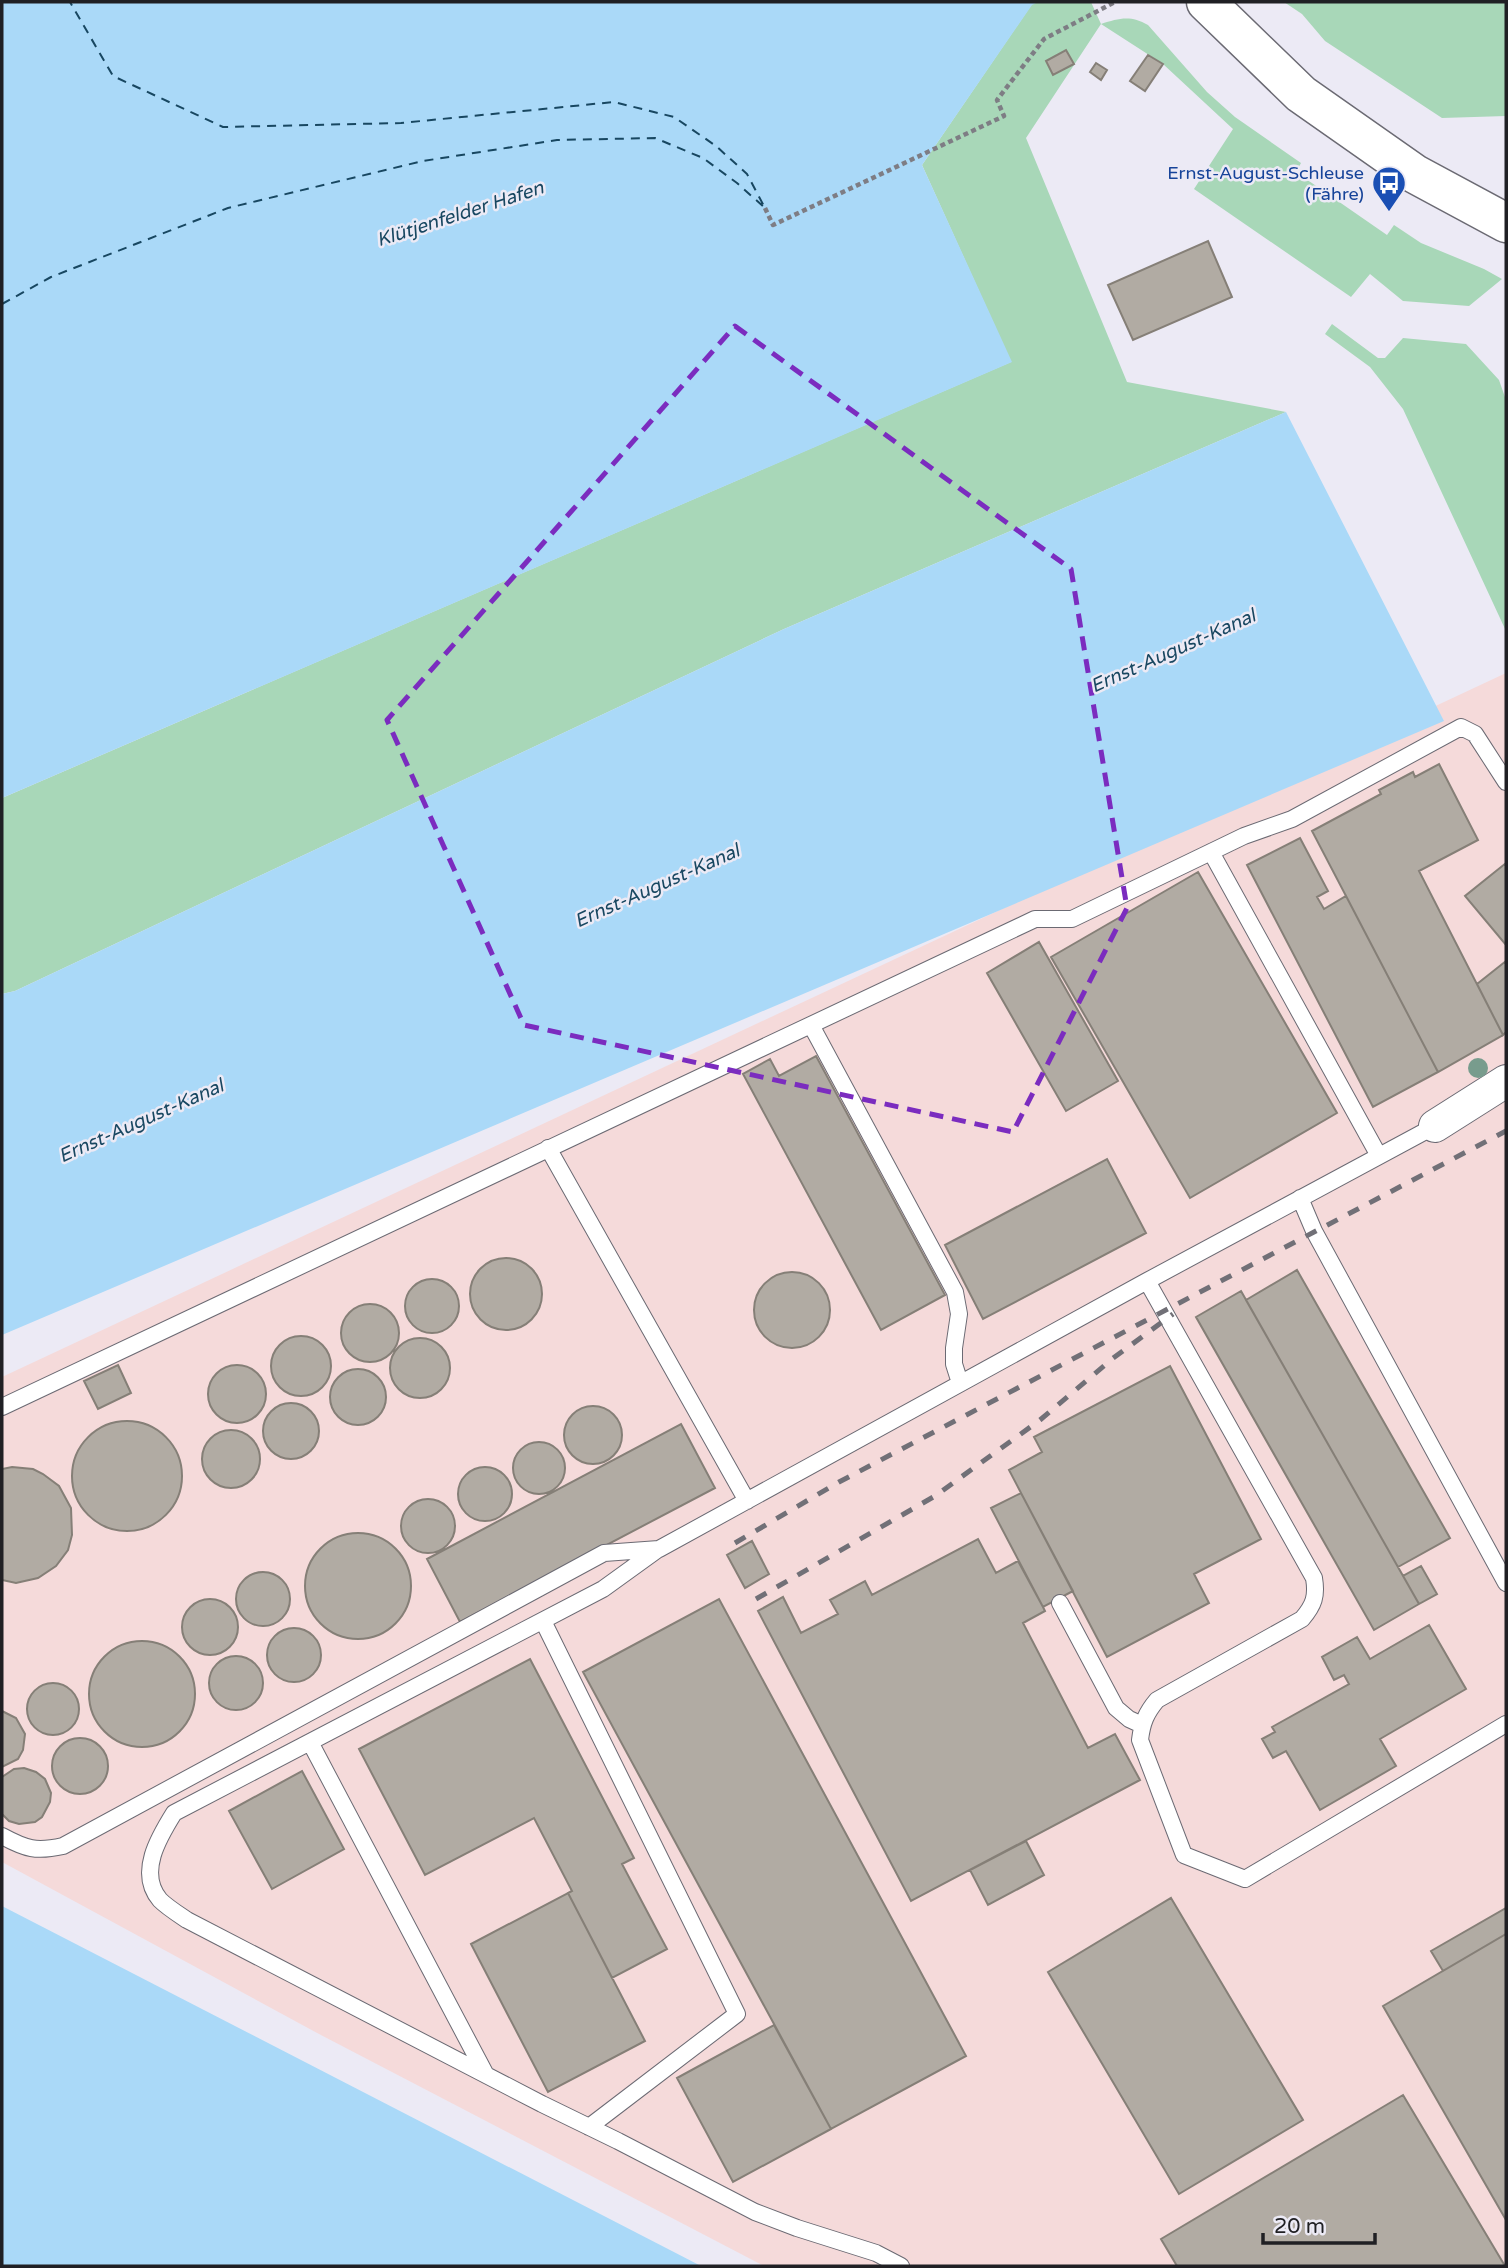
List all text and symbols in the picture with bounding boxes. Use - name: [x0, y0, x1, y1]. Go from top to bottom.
- place label: Ernst-August-Schleuse (Fähre): [1167, 162, 1364, 205]
- bus stop icon: Ernst-August-Schleuse (Fähre): [1370, 164, 1408, 213]
- water label: Klütjenfelder Hafen: [374, 176, 547, 251]
- water label: Ernst-August-Kanal: [1087, 604, 1261, 697]
- water label: Ernst-August-Kanal: [571, 839, 745, 932]
- water label: Ernst-August-Kanal: [55, 1074, 229, 1167]
- scale bar: [1263, 2202, 1375, 2246]
- text: 20 m: [1274, 2214, 1325, 2239]

